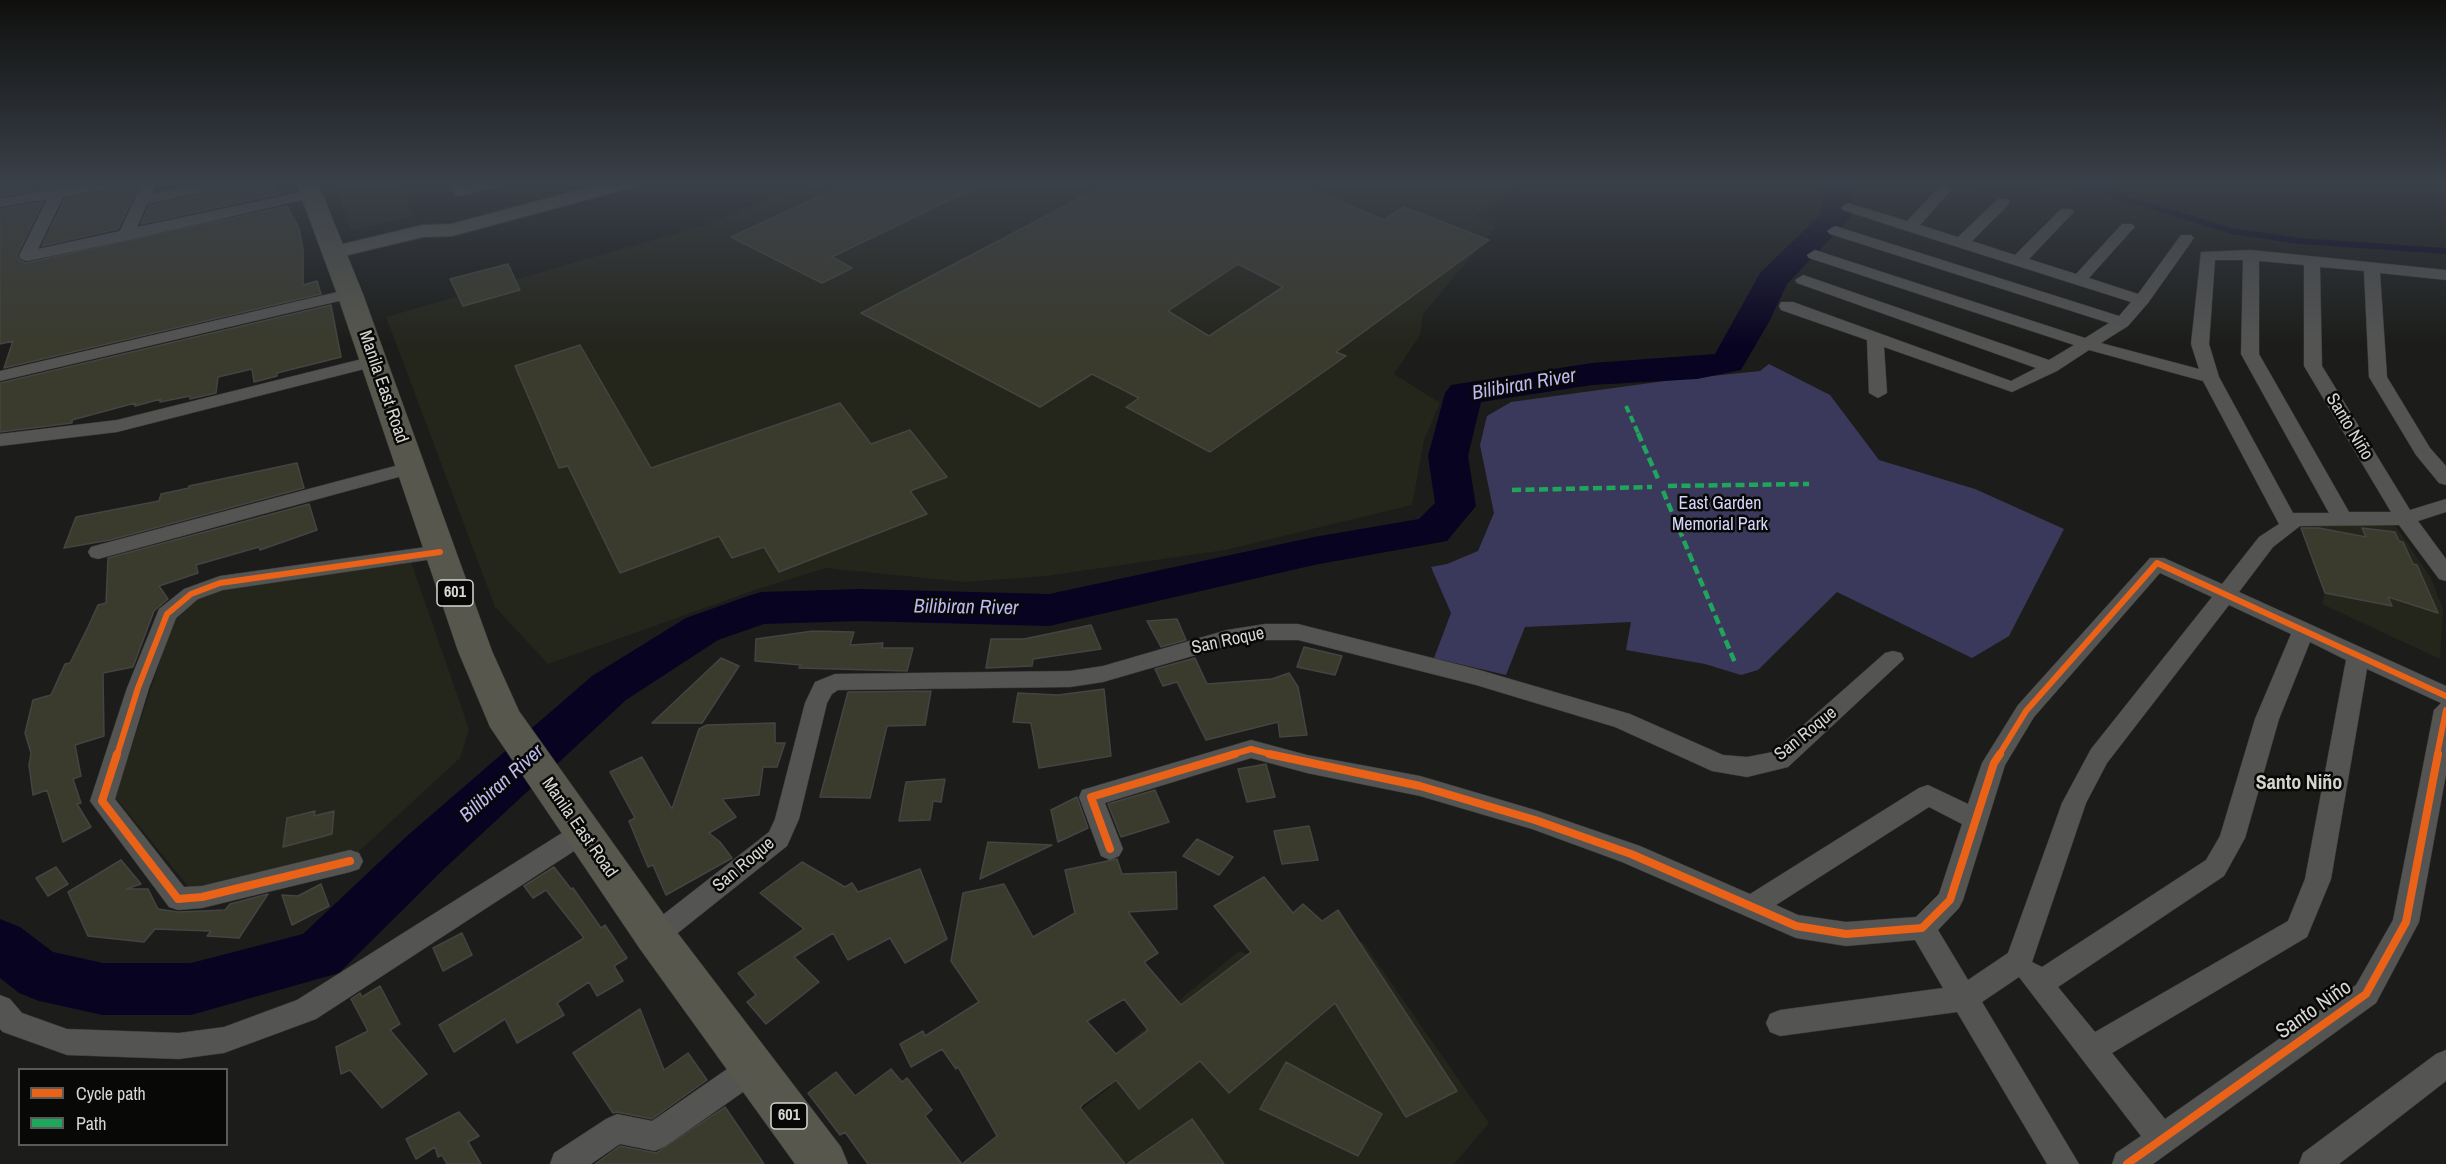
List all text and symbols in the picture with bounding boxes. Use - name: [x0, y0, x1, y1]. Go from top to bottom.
- street label: Manila East Road: [354, 328, 412, 446]
- water label: Bilibiran River: [1470, 364, 1578, 406]
- street label: Santo Niño: [2321, 390, 2377, 464]
- park label: East Garden Memorial Park: [1672, 493, 1768, 536]
- road number: 601: [437, 580, 473, 606]
- water label: Bilibiran River: [913, 595, 1019, 621]
- street label: San Roque: [1190, 623, 1266, 659]
- street label: San Roque: [1771, 702, 1841, 766]
- water label: Bilibiran River: [455, 740, 549, 828]
- district label: Santo Niño: [2256, 772, 2342, 796]
- street label: Manila East Road: [537, 774, 621, 882]
- street label: San Roque: [709, 833, 779, 897]
- street label: Santo Niño: [2271, 975, 2357, 1045]
- legend: [18, 1068, 228, 1146]
- text: Cycle path: [76, 1081, 146, 1106]
- road number: 601: [771, 1103, 807, 1129]
- text: Path: [76, 1111, 106, 1136]

